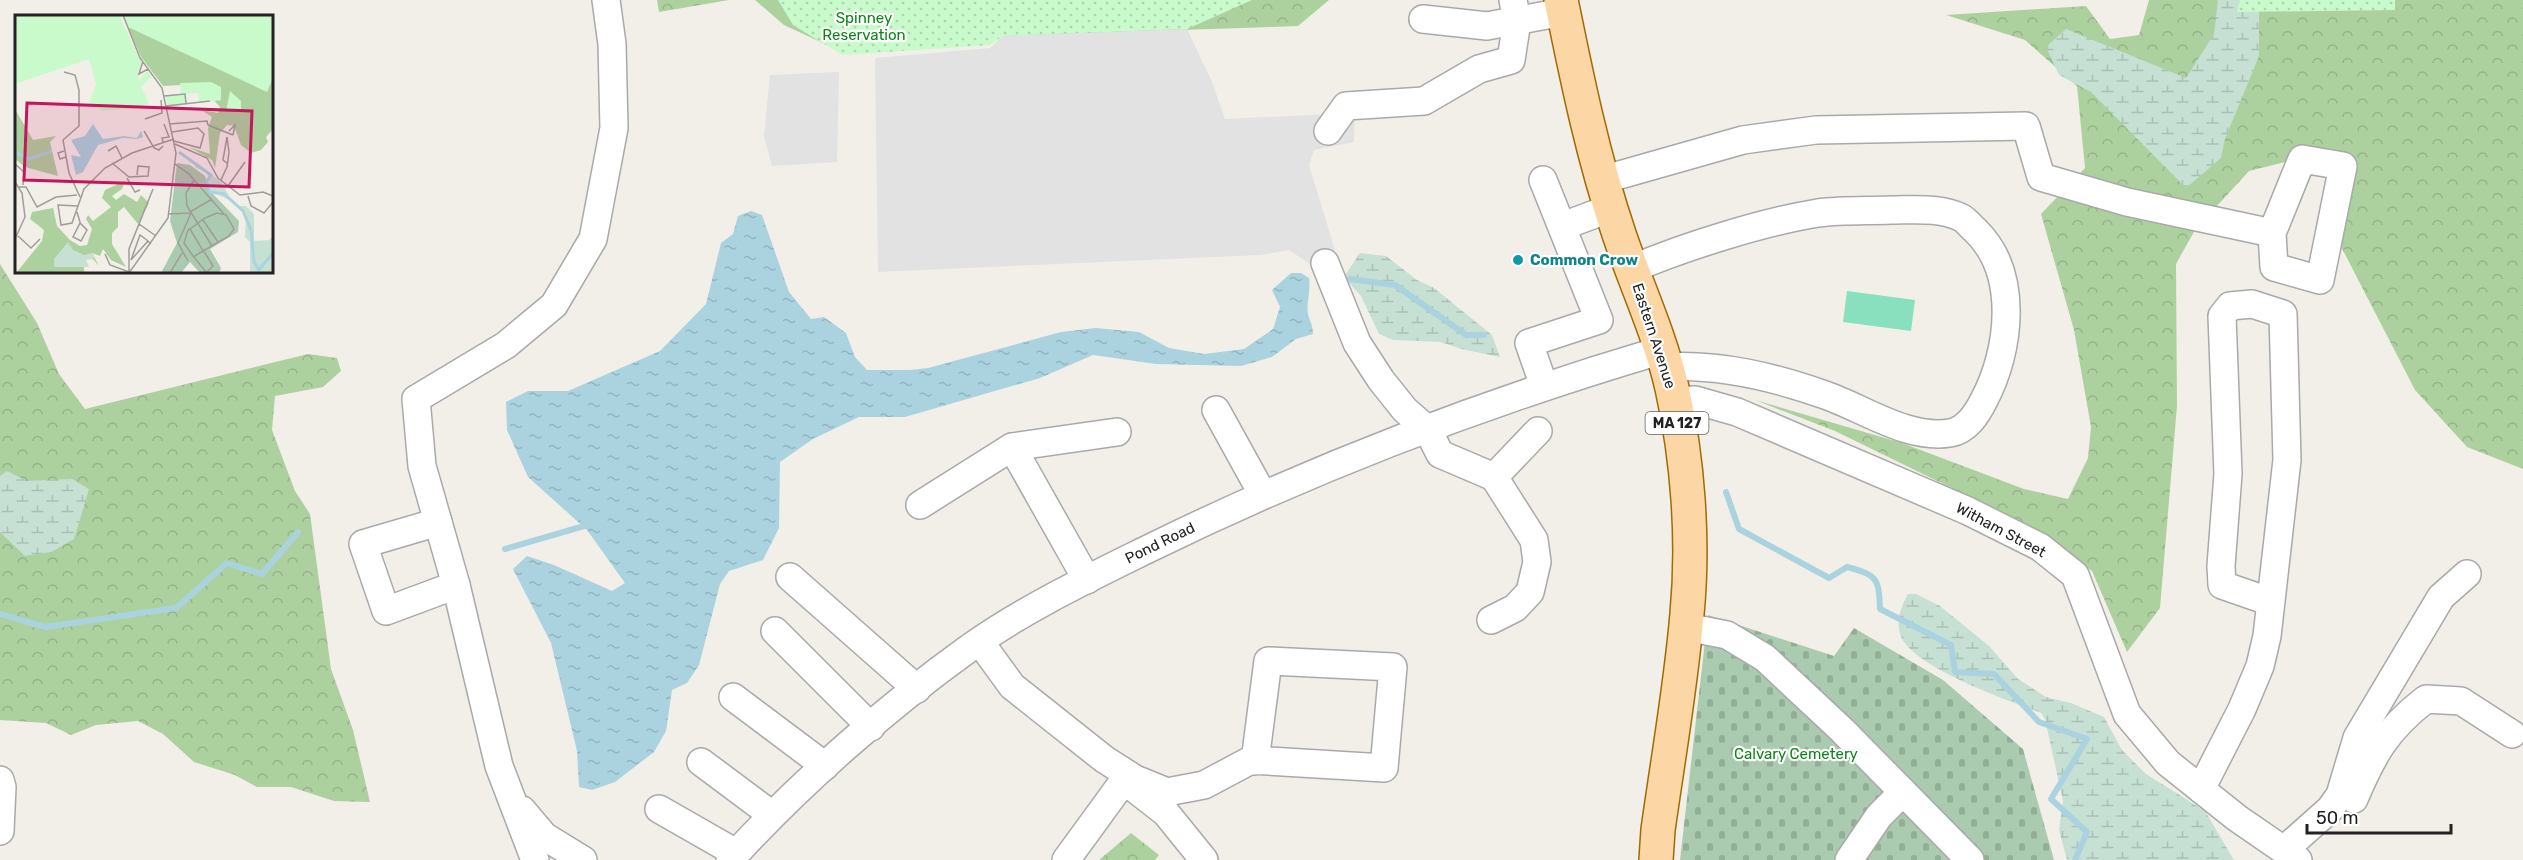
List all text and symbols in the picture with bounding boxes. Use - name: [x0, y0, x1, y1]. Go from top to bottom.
- park label: Spinney Reservation: [822, 9, 906, 44]
- inset map: [15, 15, 273, 273]
- place label: Common Crow: [1530, 251, 1638, 269]
- marker: Common Crow: [1511, 253, 1525, 267]
- street label: Eastern Avenue: [1628, 281, 1680, 391]
- road number: MA 127: [1646, 412, 1708, 434]
- street label: Witham Street: [1953, 499, 2049, 561]
- street label: Pond Road: [1122, 518, 1198, 568]
- park label: Calvary Cemetery: [1734, 745, 1858, 763]
- scale bar: [2307, 797, 2451, 835]
- text: 50 m: [2316, 807, 2359, 829]

